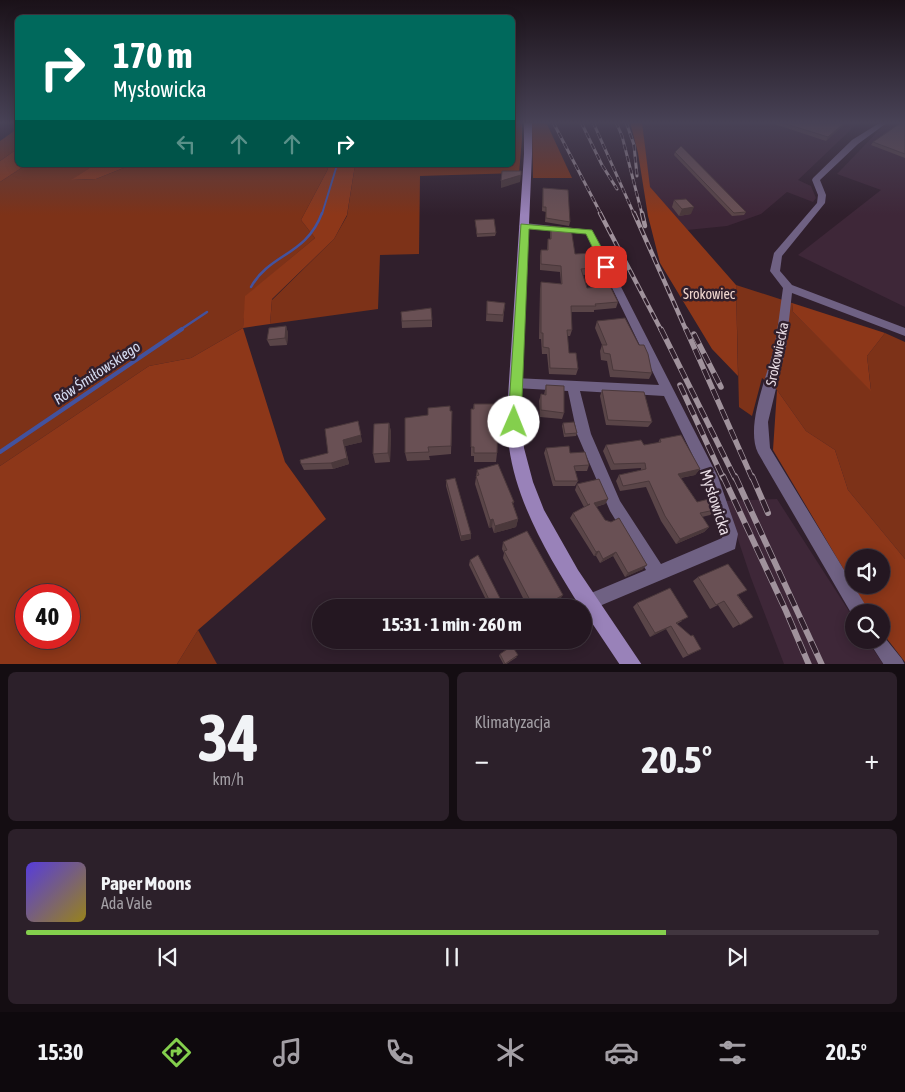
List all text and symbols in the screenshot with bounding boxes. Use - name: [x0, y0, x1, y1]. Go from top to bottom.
- icon: right: [30, 35, 95, 100]
- text: 170 m: [113, 35, 192, 75]
- text: Mysłowicka: [113, 76, 207, 102]
- icon: left: [172, 130, 200, 158]
- icon: ahead: [225, 130, 253, 158]
- icon: ahead: [278, 130, 306, 158]
- icon: right: [331, 130, 359, 158]
- pin: [585, 246, 627, 288]
- icon: arrive: [592, 253, 620, 281]
- park label: Srokowiec: [683, 286, 736, 302]
- street label: Srokowiecka: [762, 321, 792, 387]
- water label: Rów Śmiłowskiego: [50, 337, 143, 408]
- position arrow: [487, 395, 539, 447]
- street label: Mysłowicka: [696, 467, 735, 537]
- map controls: [845, 549, 890, 649]
- button: sound: [845, 549, 890, 594]
- speed limit sign: 40: [15, 584, 80, 649]
- button: search: [845, 604, 890, 649]
- text: 15:31 · 1 min · 260 m: [382, 613, 522, 635]
- text: 34: [198, 700, 259, 775]
- text: Klimatyzacja: [475, 713, 551, 731]
- text: 20.5°: [641, 738, 712, 781]
- text: −: [475, 743, 489, 775]
- text: +: [864, 743, 879, 775]
- text: km/h: [212, 770, 244, 788]
- text: Paper Moons: [101, 872, 191, 894]
- text: Ada Vale: [101, 894, 152, 912]
- icon: previous: [154, 943, 182, 971]
- icon: pause: [438, 943, 466, 971]
- icon: next: [723, 943, 751, 971]
- icon: directions: [159, 1035, 194, 1070]
- icon: music: [270, 1035, 305, 1070]
- icon: phone: [382, 1035, 417, 1070]
- icon: climate: [493, 1035, 528, 1070]
- icon: car: [604, 1035, 639, 1070]
- icon: filters: [715, 1035, 750, 1070]
- text: 15:30: [38, 1039, 83, 1065]
- text: 20.5°: [826, 1039, 867, 1065]

